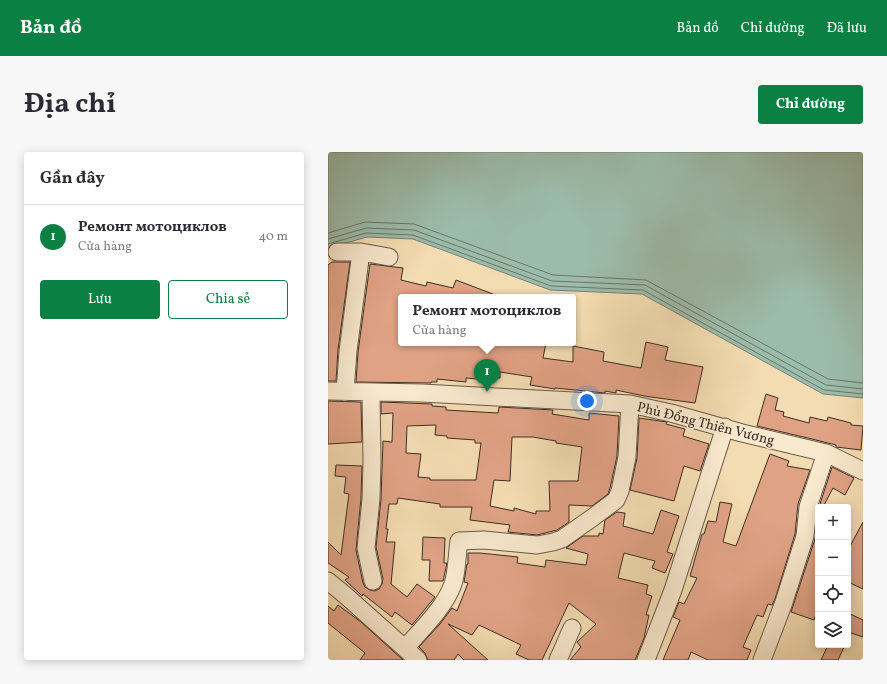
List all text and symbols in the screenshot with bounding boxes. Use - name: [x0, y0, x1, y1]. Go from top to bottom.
- text: Bản đồ: [20, 15, 82, 41]
- text: Bản đồ: [677, 19, 719, 38]
- text: Chỉ đường: [741, 19, 805, 38]
- text: Đã lưu: [827, 19, 867, 38]
- text: Địa chỉ: [24, 85, 116, 124]
- button: Chỉ đường: [758, 85, 863, 124]
- text: Gần đây: [40, 167, 105, 190]
- text: Ремонт мотоциклов: [78, 217, 227, 238]
- text: 1: [50, 228, 56, 246]
- text: 40 m: [259, 228, 288, 246]
- text: Cửa hàng: [78, 238, 132, 256]
- button: Lưu: [40, 280, 160, 319]
- button: Chia sẻ: [168, 280, 288, 319]
- popup: [398, 294, 576, 346]
- text: Ремонт мотоциклов: [413, 301, 561, 322]
- text: Cửa hàng: [413, 322, 466, 340]
- pin: 1: [474, 359, 500, 392]
- your location: [577, 391, 597, 411]
- street label: Phù Đổng Thiên Vương: [635, 398, 776, 451]
- map controls: [815, 504, 851, 648]
- button: +: [815, 504, 851, 540]
- button: −: [815, 540, 851, 576]
- button: locate: [815, 576, 851, 612]
- button: layers: [815, 612, 851, 648]

